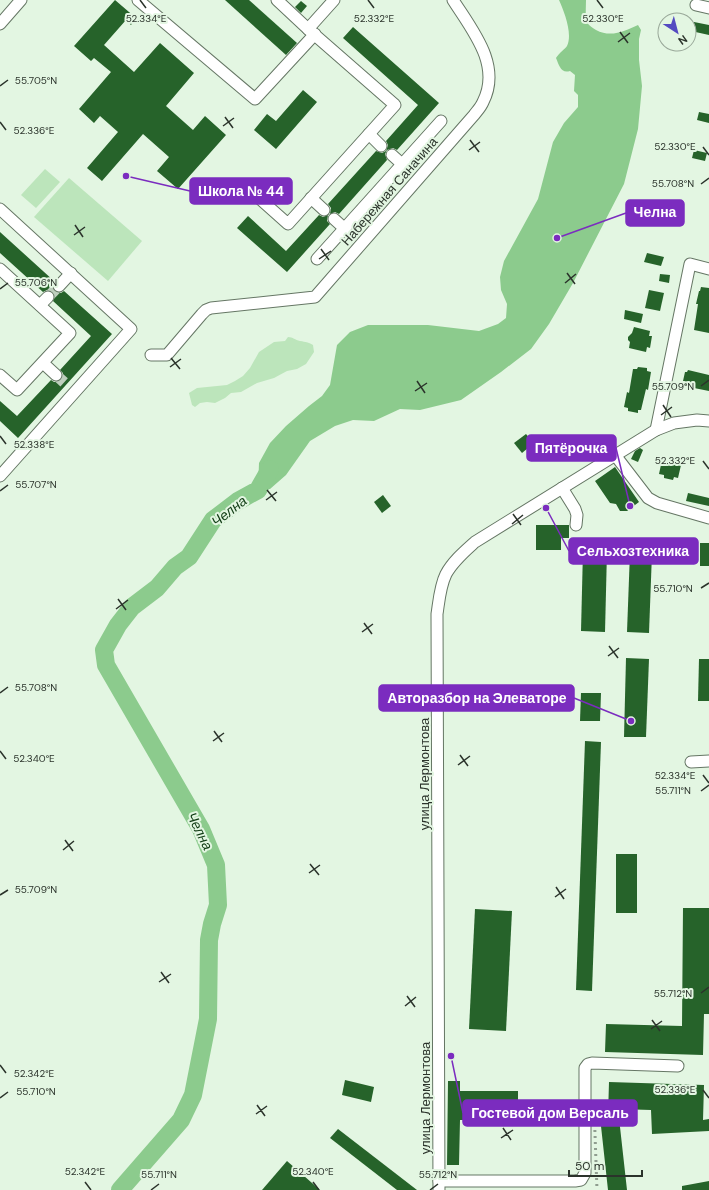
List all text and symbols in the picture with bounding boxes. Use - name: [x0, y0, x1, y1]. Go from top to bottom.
- text: 52.334°E: [126, 12, 167, 25]
- text: 52.332°E: [354, 12, 395, 25]
- text: 52.330°E: [582, 12, 624, 25]
- north arrow: [657, 12, 697, 52]
- text: N: [676, 32, 690, 48]
- text: 55.705°N: [15, 74, 57, 87]
- text: 52.336°E: [14, 124, 55, 137]
- street label: Набережная Саначина: [338, 133, 442, 249]
- text: 52.330°E: [654, 140, 696, 153]
- text: 55.708°N: [652, 177, 694, 190]
- callout: Школа № 44: [190, 178, 292, 204]
- text: Школа № 44: [198, 182, 284, 200]
- callout: Челна: [626, 200, 684, 226]
- text: Челна: [634, 203, 677, 221]
- text: 55.706°N: [15, 276, 57, 289]
- text: 55.709°N: [652, 380, 694, 393]
- callout: Пятёрочка: [527, 435, 616, 461]
- text: 52.338°E: [14, 438, 55, 451]
- text: Пятёрочка: [535, 439, 607, 457]
- text: 52.332°E: [655, 454, 696, 467]
- text: 55.707°N: [15, 478, 57, 491]
- water label: Челна: [208, 491, 251, 530]
- callout: Сельхозтехника: [569, 538, 698, 564]
- text: Сельхозтехника: [577, 542, 689, 560]
- text: 55.710°N: [653, 582, 693, 595]
- text: 55.708°N: [15, 681, 57, 694]
- callout: Авторазбор на Элеваторе: [379, 685, 574, 711]
- text: Авторазбор на Элеваторе: [387, 689, 567, 707]
- street label: улица Лермонтова: [416, 717, 433, 830]
- text: 52.340°E: [13, 752, 55, 765]
- text: 52.334°E: [655, 769, 696, 782]
- text: 55.711°N: [655, 784, 691, 797]
- water label: Челна: [183, 809, 217, 853]
- text: 55.709°N: [15, 883, 57, 896]
- text: 55.712°N: [654, 987, 692, 1000]
- street label: улица Лермонтова: [417, 1041, 434, 1154]
- text: 52.342°E: [14, 1067, 55, 1080]
- text: 52.336°E: [655, 1083, 696, 1096]
- text: 55.710°N: [16, 1085, 56, 1098]
- callout: Гостевой дом Версаль: [463, 1100, 637, 1126]
- text: Гостевой дом Версаль: [471, 1104, 629, 1122]
- scale bar: [569, 1152, 642, 1178]
- text: 50 m: [575, 1158, 604, 1174]
- text: 52.342°E: [65, 1165, 106, 1178]
- text: 52.340°E: [292, 1165, 334, 1178]
- text: 55.711°N: [141, 1168, 177, 1181]
- text: 55.712°N: [419, 1168, 457, 1181]

